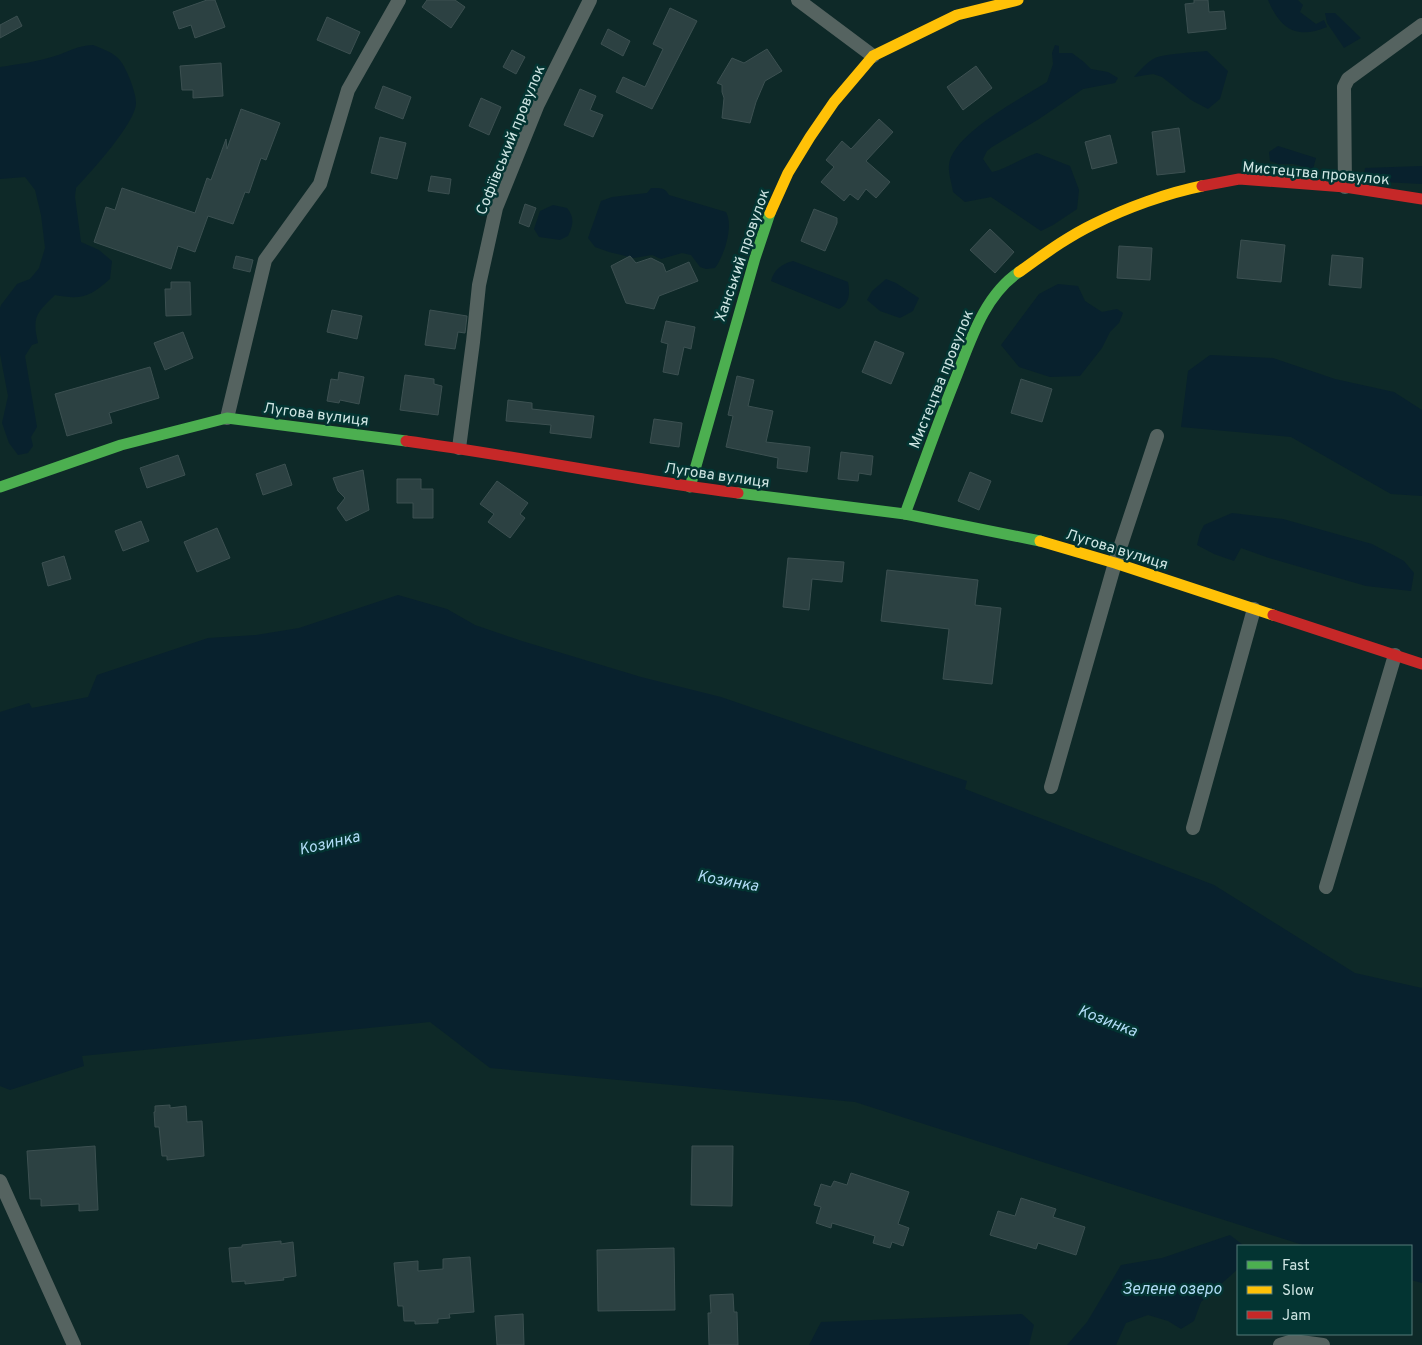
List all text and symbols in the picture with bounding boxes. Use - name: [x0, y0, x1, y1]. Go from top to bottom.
- street label: Софіївський провулок: [473, 63, 550, 218]
- street label: Мистецтва провулок: [1241, 159, 1390, 190]
- street label: Ханський провулок: [712, 187, 775, 324]
- street label: Мистецтва провулок: [906, 307, 979, 452]
- street label: Лугова вулиця: [262, 400, 370, 431]
- street label: Лугова вулиця: [663, 460, 771, 493]
- street label: Лугова вулиця: [1063, 526, 1170, 575]
- water label: Козинка: [297, 827, 363, 861]
- water label: Козинка: [695, 867, 761, 897]
- water label: Козинка: [1075, 1001, 1140, 1043]
- legend: [1237, 1245, 1412, 1335]
- text: Fast: [1282, 1257, 1310, 1276]
- water label: Зелене озеро: [1123, 1280, 1222, 1300]
- text: Slow: [1282, 1282, 1314, 1301]
- text: Jam: [1282, 1307, 1311, 1326]

